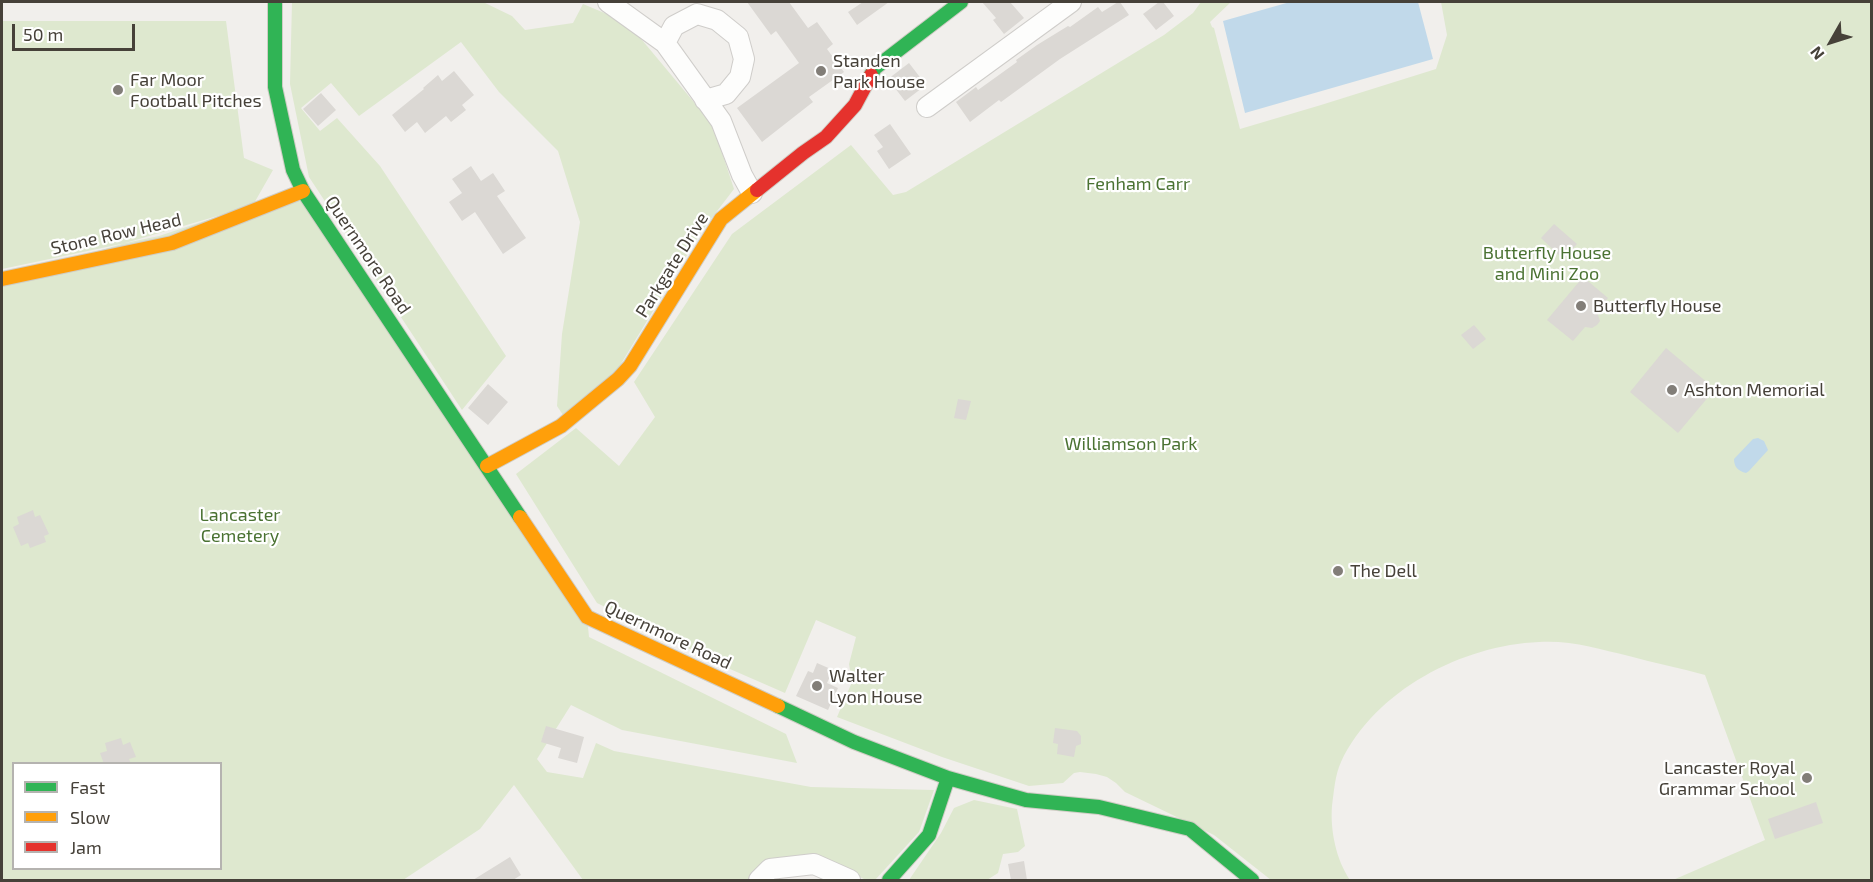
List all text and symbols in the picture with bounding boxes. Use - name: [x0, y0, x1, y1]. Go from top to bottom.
- scale bar: [15, 12, 138, 50]
- north arrow: [1801, 12, 1861, 72]
- text: 50 m: [23, 23, 63, 45]
- text: N: [1806, 43, 1828, 64]
- place label: Standen Park House: [833, 50, 925, 92]
- marker: Standen Park House: [814, 64, 828, 78]
- place label: Far Moor Football Pitches: [130, 69, 262, 112]
- marker: Far Moor Football Pitches: [111, 83, 125, 97]
- park label: Fenham Carr: [1086, 173, 1190, 195]
- street label: Quernmore Road: [321, 192, 415, 318]
- street label: Parkgate Drive: [631, 208, 713, 322]
- street label: Stone Row Head: [49, 209, 183, 259]
- park label: Butterfly House and Mini Zoo: [1483, 242, 1611, 284]
- place label: Butterfly House: [1593, 295, 1722, 317]
- marker: Butterfly House: [1574, 299, 1588, 313]
- place label: Ashton Memorial: [1684, 379, 1825, 401]
- marker: Ashton Memorial: [1665, 383, 1679, 397]
- park label: Williamson Park: [1065, 433, 1197, 455]
- park label: Lancaster Cemetery: [199, 504, 281, 546]
- place label: The Dell: [1350, 560, 1417, 582]
- marker: The Dell: [1331, 564, 1345, 578]
- street label: Quernmore Road: [601, 596, 735, 674]
- place label: Walter Lyon House: [829, 665, 922, 708]
- marker: Walter Lyon House: [810, 679, 824, 693]
- place label: Lancaster Royal Grammar School: [1659, 757, 1795, 800]
- legend: [12, 762, 222, 870]
- marker: Lancaster Royal Grammar School: [1800, 771, 1814, 785]
- text: Fast: [70, 776, 105, 798]
- text: Slow: [70, 806, 110, 828]
- text: Jam: [70, 836, 102, 858]

